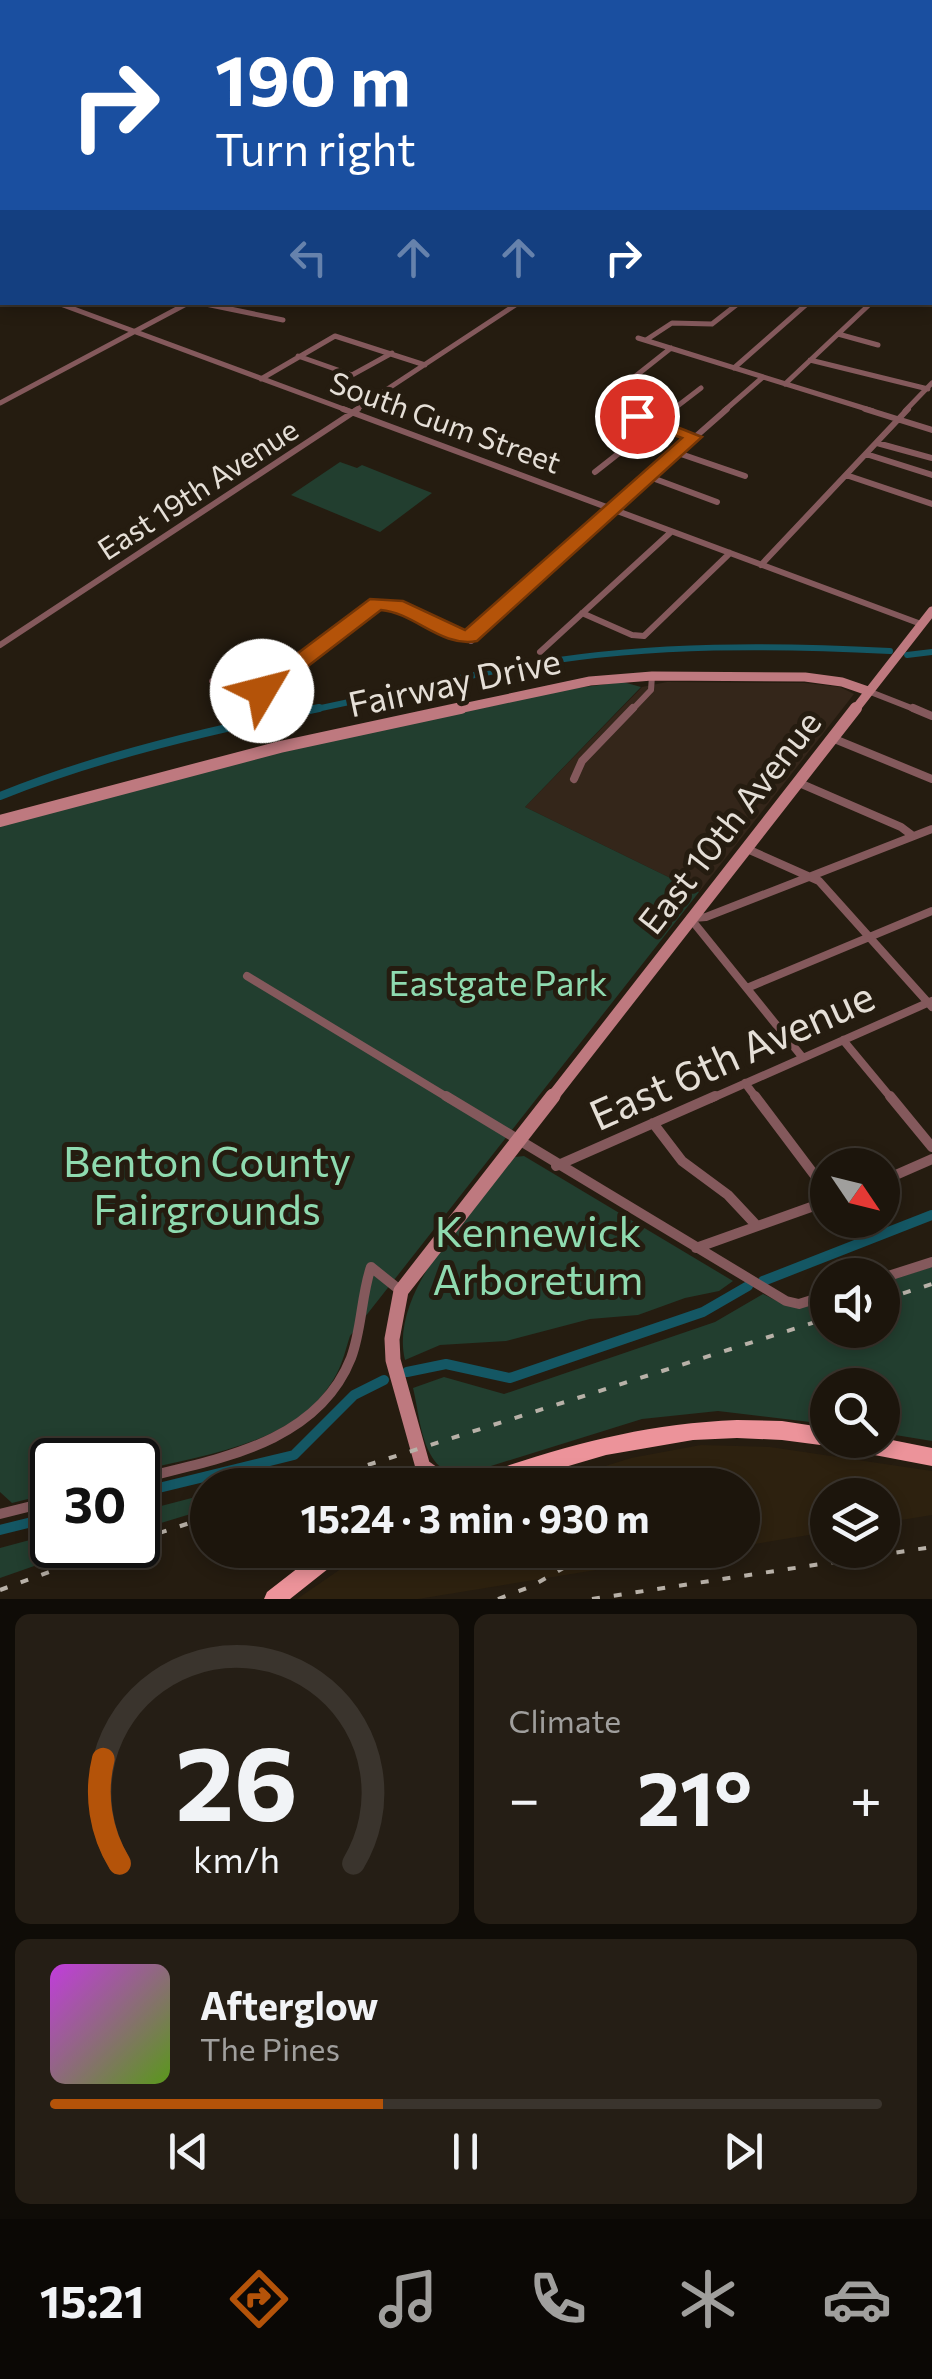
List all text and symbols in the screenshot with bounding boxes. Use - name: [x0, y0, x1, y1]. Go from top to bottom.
- text: 190 m: [215, 35, 411, 120]
- icon: right: [50, 40, 180, 170]
- text: Turn right: [215, 120, 416, 175]
- icon: left: [281, 230, 336, 285]
- icon: ahead: [386, 230, 441, 285]
- icon: ahead: [491, 230, 546, 285]
- icon: right: [596, 230, 651, 285]
- street label: South Gum Street: [326, 362, 566, 480]
- pin: [595, 374, 680, 459]
- icon: arrive: [610, 389, 665, 444]
- street label: East 19th Avenue: [90, 409, 304, 567]
- street label: Fairway Drive: [344, 638, 564, 724]
- position arrow: [210, 639, 314, 743]
- street label: East 10th Avenue: [627, 701, 829, 941]
- park label: Eastgate Park: [389, 960, 607, 1003]
- street label: East 6th Avenue: [581, 968, 881, 1140]
- park label: Benton County Fairgrounds: [63, 1134, 351, 1234]
- north arrow: [810, 1148, 900, 1238]
- map controls: [810, 1148, 900, 1568]
- park label: Kennewick Arboretum: [433, 1204, 643, 1304]
- button: sound: [810, 1258, 900, 1348]
- button: search: [810, 1368, 900, 1458]
- speed limit sign: 30: [30, 1438, 160, 1568]
- button: layers: [810, 1478, 900, 1568]
- text: 15:24 · 3 min · 930 m: [300, 1494, 650, 1541]
- text: Climate: [509, 1700, 621, 1740]
- text: 26: [175, 1715, 298, 1842]
- text: 21°: [637, 1750, 752, 1841]
- text: −: [509, 1763, 540, 1830]
- text: +: [850, 1763, 882, 1830]
- text: km/h: [193, 1837, 280, 1880]
- text: Afterglow: [200, 1981, 378, 2028]
- text: The Pines: [200, 2028, 340, 2068]
- icon: previous: [161, 2124, 216, 2179]
- icon: pause: [438, 2124, 493, 2179]
- icon: next: [716, 2124, 771, 2179]
- icon: directions: [224, 2264, 294, 2334]
- icon: music: [373, 2264, 443, 2334]
- icon: phone: [523, 2264, 593, 2334]
- icon: climate: [673, 2264, 743, 2334]
- icon: car: [822, 2264, 892, 2334]
- text: 15:21: [40, 2272, 144, 2327]

